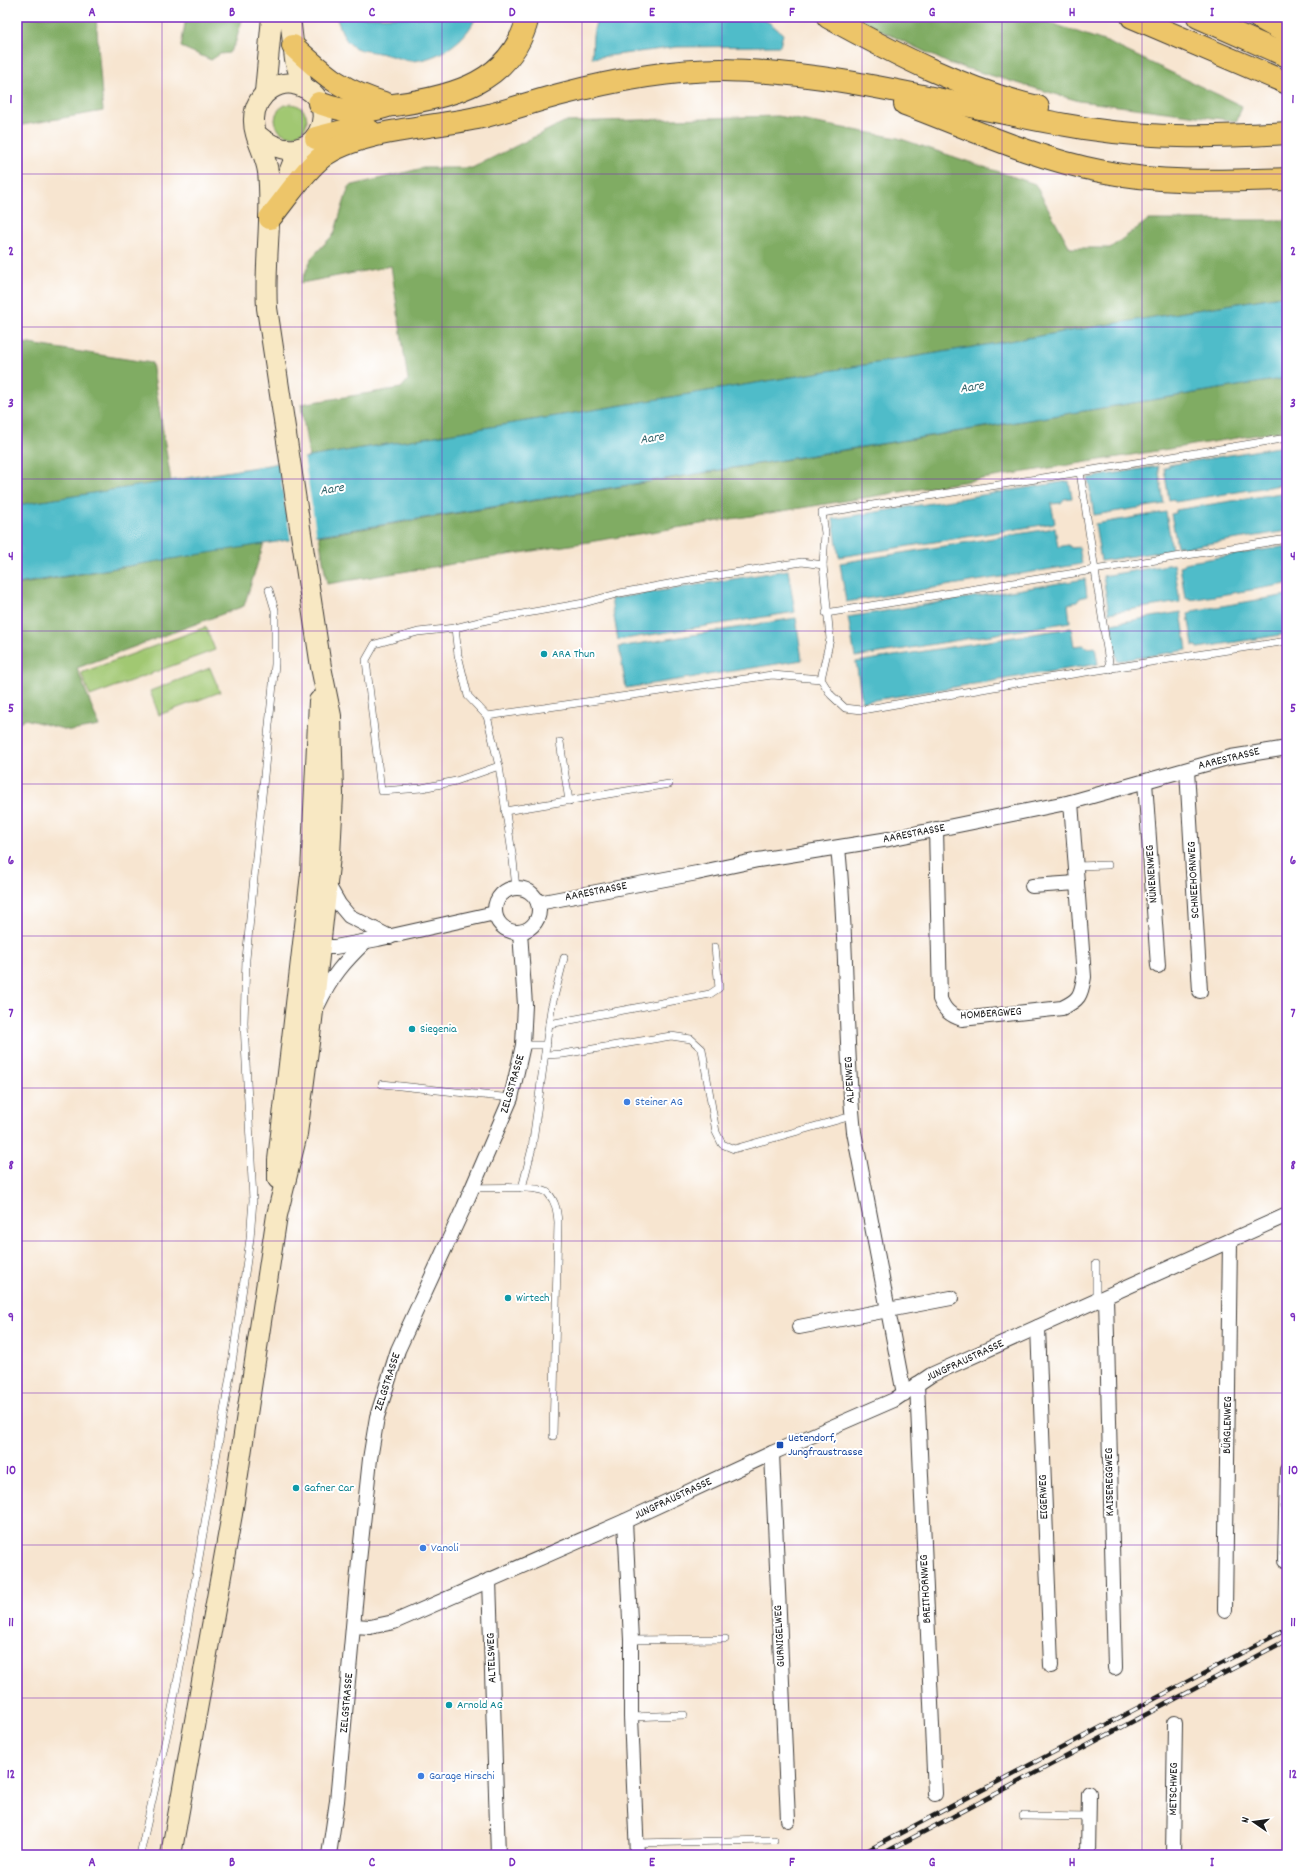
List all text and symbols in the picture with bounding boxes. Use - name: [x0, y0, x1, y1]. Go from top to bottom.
- text: A: [88, 4, 96, 23]
- text: B: [229, 4, 235, 23]
- text: C: [369, 4, 376, 23]
- text: D: [509, 4, 516, 23]
- text: E: [649, 4, 656, 23]
- text: F: [789, 4, 795, 23]
- text: G: [929, 4, 936, 23]
- text: H: [1069, 4, 1076, 23]
- text: I: [1210, 4, 1215, 23]
- text: 1: [10, 91, 13, 110]
- text: 1: [1292, 91, 1295, 110]
- text: 2: [8, 243, 14, 262]
- text: 2: [1290, 243, 1296, 262]
- water label: Aare: [959, 377, 986, 399]
- text: 3: [8, 395, 14, 414]
- text: 3: [1290, 395, 1296, 414]
- water label: Aare: [639, 428, 666, 450]
- water label: Aare: [319, 479, 346, 501]
- text: 4: [8, 548, 14, 567]
- text: 4: [1290, 548, 1296, 567]
- place label: ARA Thun: [552, 646, 595, 663]
- marker: ARA Thun: [539, 649, 549, 659]
- text: 5: [8, 700, 14, 719]
- text: 5: [1290, 700, 1296, 719]
- street label: AARESTRASSE: [1196, 743, 1262, 775]
- street label: AARESTRASSE: [881, 820, 947, 848]
- street label: SCHNEEHORNWEG: [1183, 841, 1205, 919]
- street label: NÜNENENWEG: [1141, 844, 1163, 904]
- text: 6: [8, 852, 15, 871]
- text: 6: [1290, 852, 1297, 871]
- street label: AARESTRASSE: [563, 878, 629, 906]
- street label: HOMBERGWEG: [960, 1003, 1022, 1025]
- text: 7: [9, 1005, 14, 1024]
- text: 7: [1291, 1005, 1296, 1024]
- place label: Siegenia: [420, 1021, 457, 1038]
- marker: Siegenia: [407, 1024, 417, 1034]
- street label: ZELGSTRASSE: [497, 1052, 530, 1115]
- street label: ALPENWEG: [840, 1056, 860, 1104]
- place label: Steiner AG: [635, 1094, 683, 1111]
- marker: Steiner AG: [622, 1097, 632, 1107]
- text: 8: [8, 1157, 14, 1176]
- text: 8: [1290, 1157, 1296, 1176]
- place label: Wirtech: [516, 1290, 550, 1307]
- marker: Wirtech: [503, 1293, 513, 1303]
- text: 9: [8, 1309, 14, 1328]
- text: 9: [1290, 1309, 1296, 1328]
- street label: JUNGFRAUSTRASSE: [923, 1335, 1007, 1386]
- street label: ZELGSTRASSE: [371, 1350, 406, 1413]
- street label: BÜRGLENWEG: [1219, 1396, 1237, 1454]
- place label: Uetendorf, Jungfraustrasse: [788, 1430, 863, 1461]
- marker: Uetendorf, Jungfraustrasse: [775, 1440, 785, 1450]
- street label: KAISEREGGWEG: [1101, 1448, 1119, 1516]
- text: 10: [6, 1462, 16, 1481]
- text: 10: [1288, 1462, 1298, 1481]
- street label: JUNGFRAUSTRASSE: [631, 1473, 715, 1524]
- street label: EIGERWEG: [1035, 1474, 1053, 1520]
- place label: Gafner Car: [304, 1480, 354, 1497]
- marker: Gafner Car: [291, 1483, 301, 1493]
- place label: Vanoli: [431, 1540, 458, 1557]
- marker: Vanoli: [418, 1543, 428, 1553]
- street label: BREITHORNWEG: [916, 1554, 936, 1624]
- street label: GURNIGELWEG: [770, 1605, 790, 1667]
- text: 11: [8, 1614, 14, 1633]
- text: 11: [1290, 1614, 1296, 1633]
- street label: ALTELSWEG: [483, 1633, 501, 1683]
- street label: ZELGSTRASSE: [336, 1672, 358, 1734]
- place label: Arnold AG: [457, 1697, 503, 1714]
- marker: Arnold AG: [444, 1700, 454, 1710]
- street label: METSCHWEG: [1165, 1762, 1183, 1816]
- text: 12: [7, 1766, 16, 1785]
- text: 12: [1289, 1766, 1298, 1785]
- place label: Garage Hirschi: [429, 1768, 494, 1785]
- marker: Garage Hirschi: [416, 1771, 426, 1781]
- north arrow: [1234, 1802, 1274, 1842]
- text: N: [1238, 1815, 1255, 1825]
- text: A: [88, 1854, 96, 1872]
- text: B: [229, 1854, 235, 1872]
- text: C: [369, 1854, 376, 1872]
- text: D: [509, 1854, 516, 1872]
- text: E: [649, 1854, 656, 1872]
- text: F: [789, 1854, 795, 1872]
- text: G: [929, 1854, 936, 1872]
- text: H: [1069, 1854, 1076, 1872]
- text: I: [1210, 1854, 1215, 1872]

